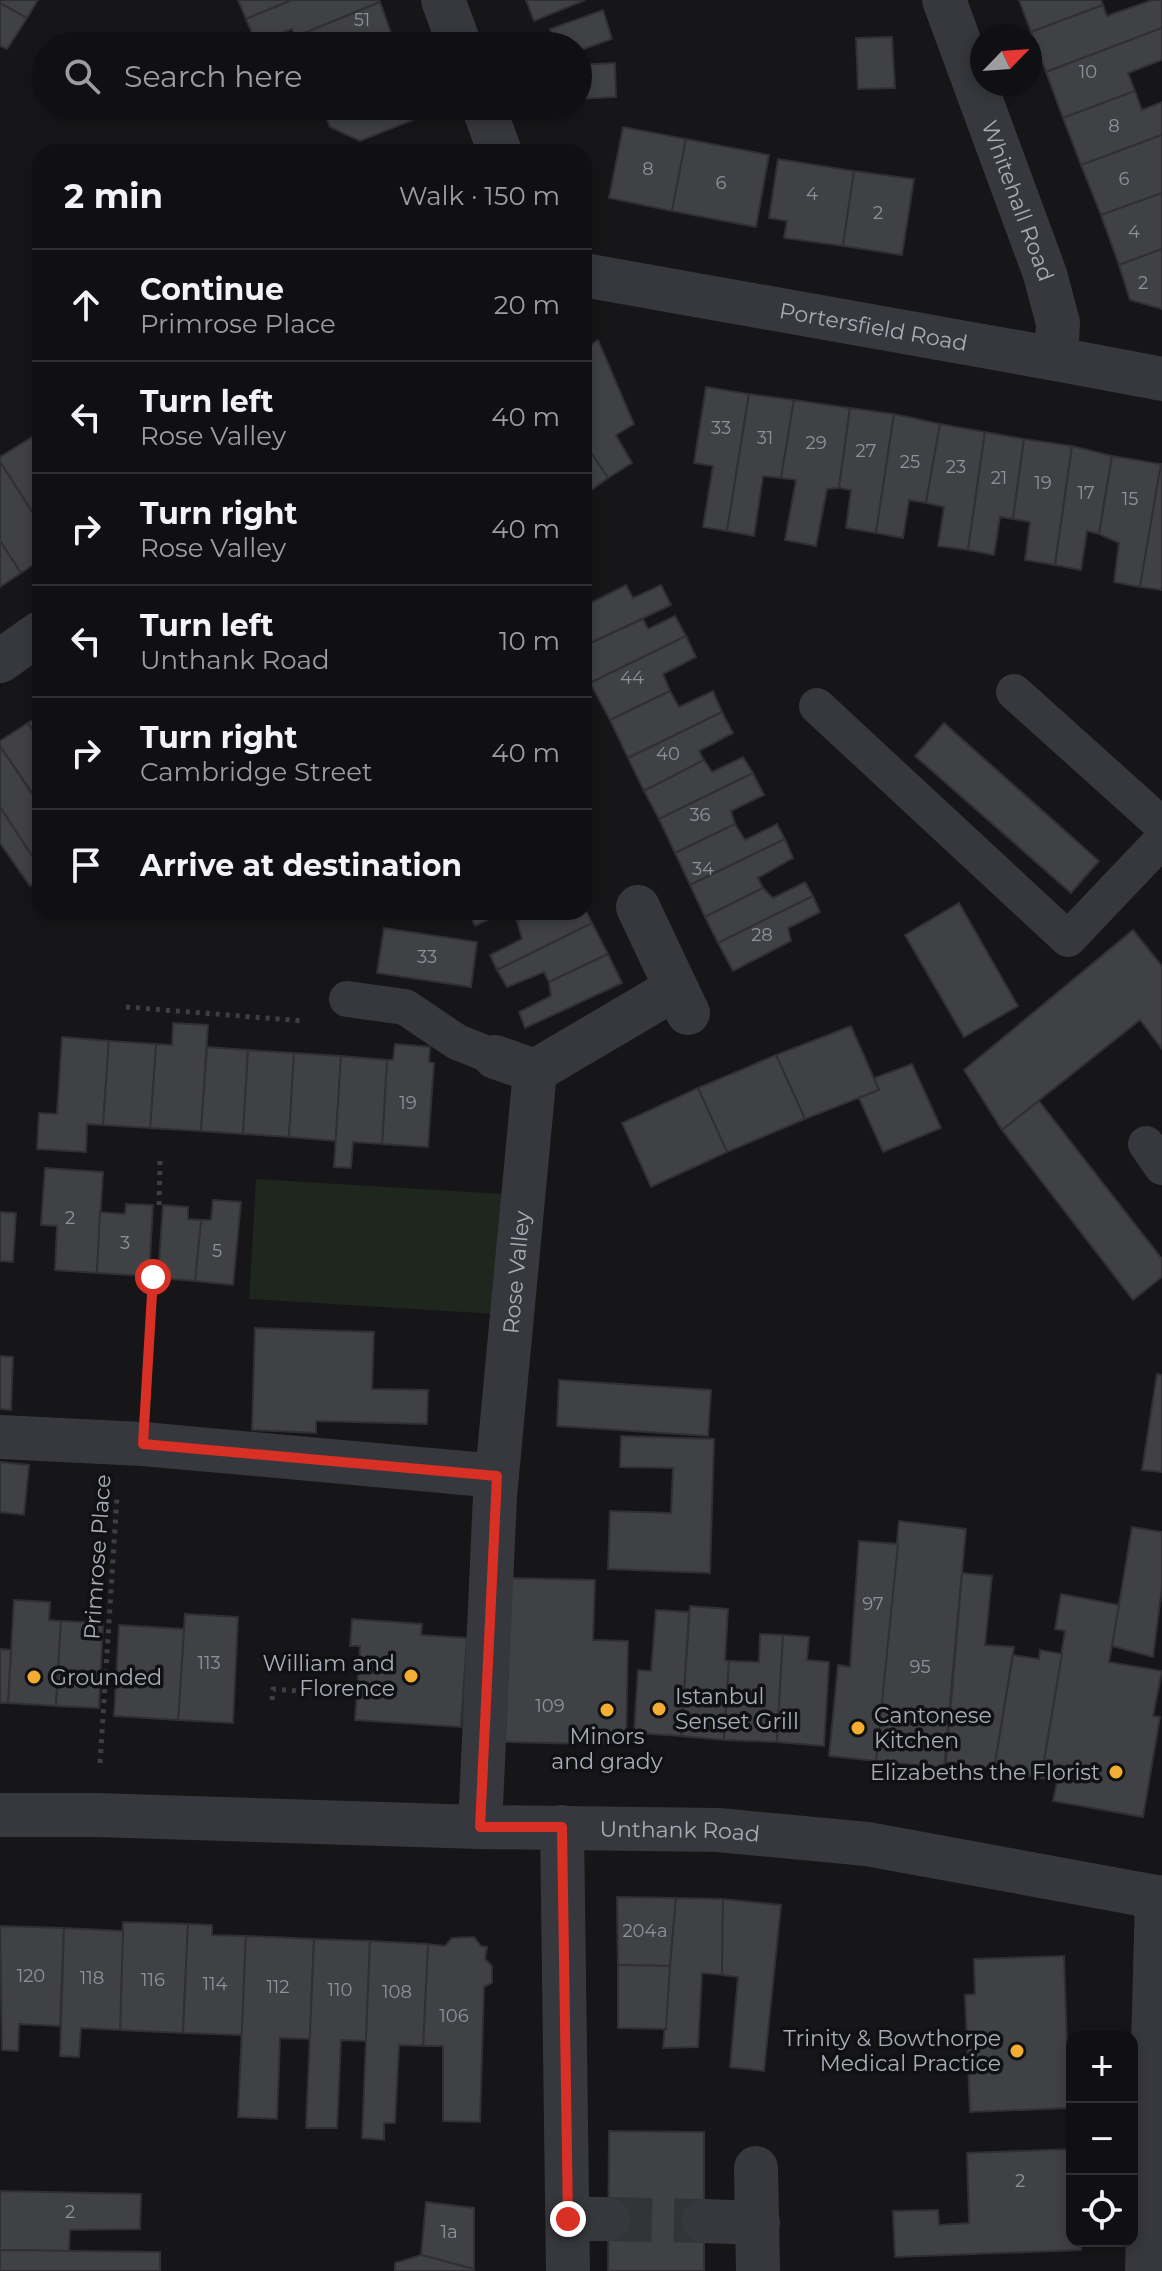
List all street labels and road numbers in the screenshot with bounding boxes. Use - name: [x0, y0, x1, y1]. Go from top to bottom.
- street label: Whitehall Road: [976, 117, 1060, 285]
- street label: Portersfield Road: [777, 297, 970, 357]
- street label: Rose Valley: [497, 1210, 536, 1335]
- street label: Primrose Place: [78, 1474, 117, 1641]
- street label: Unthank Road: [599, 1816, 761, 1848]

